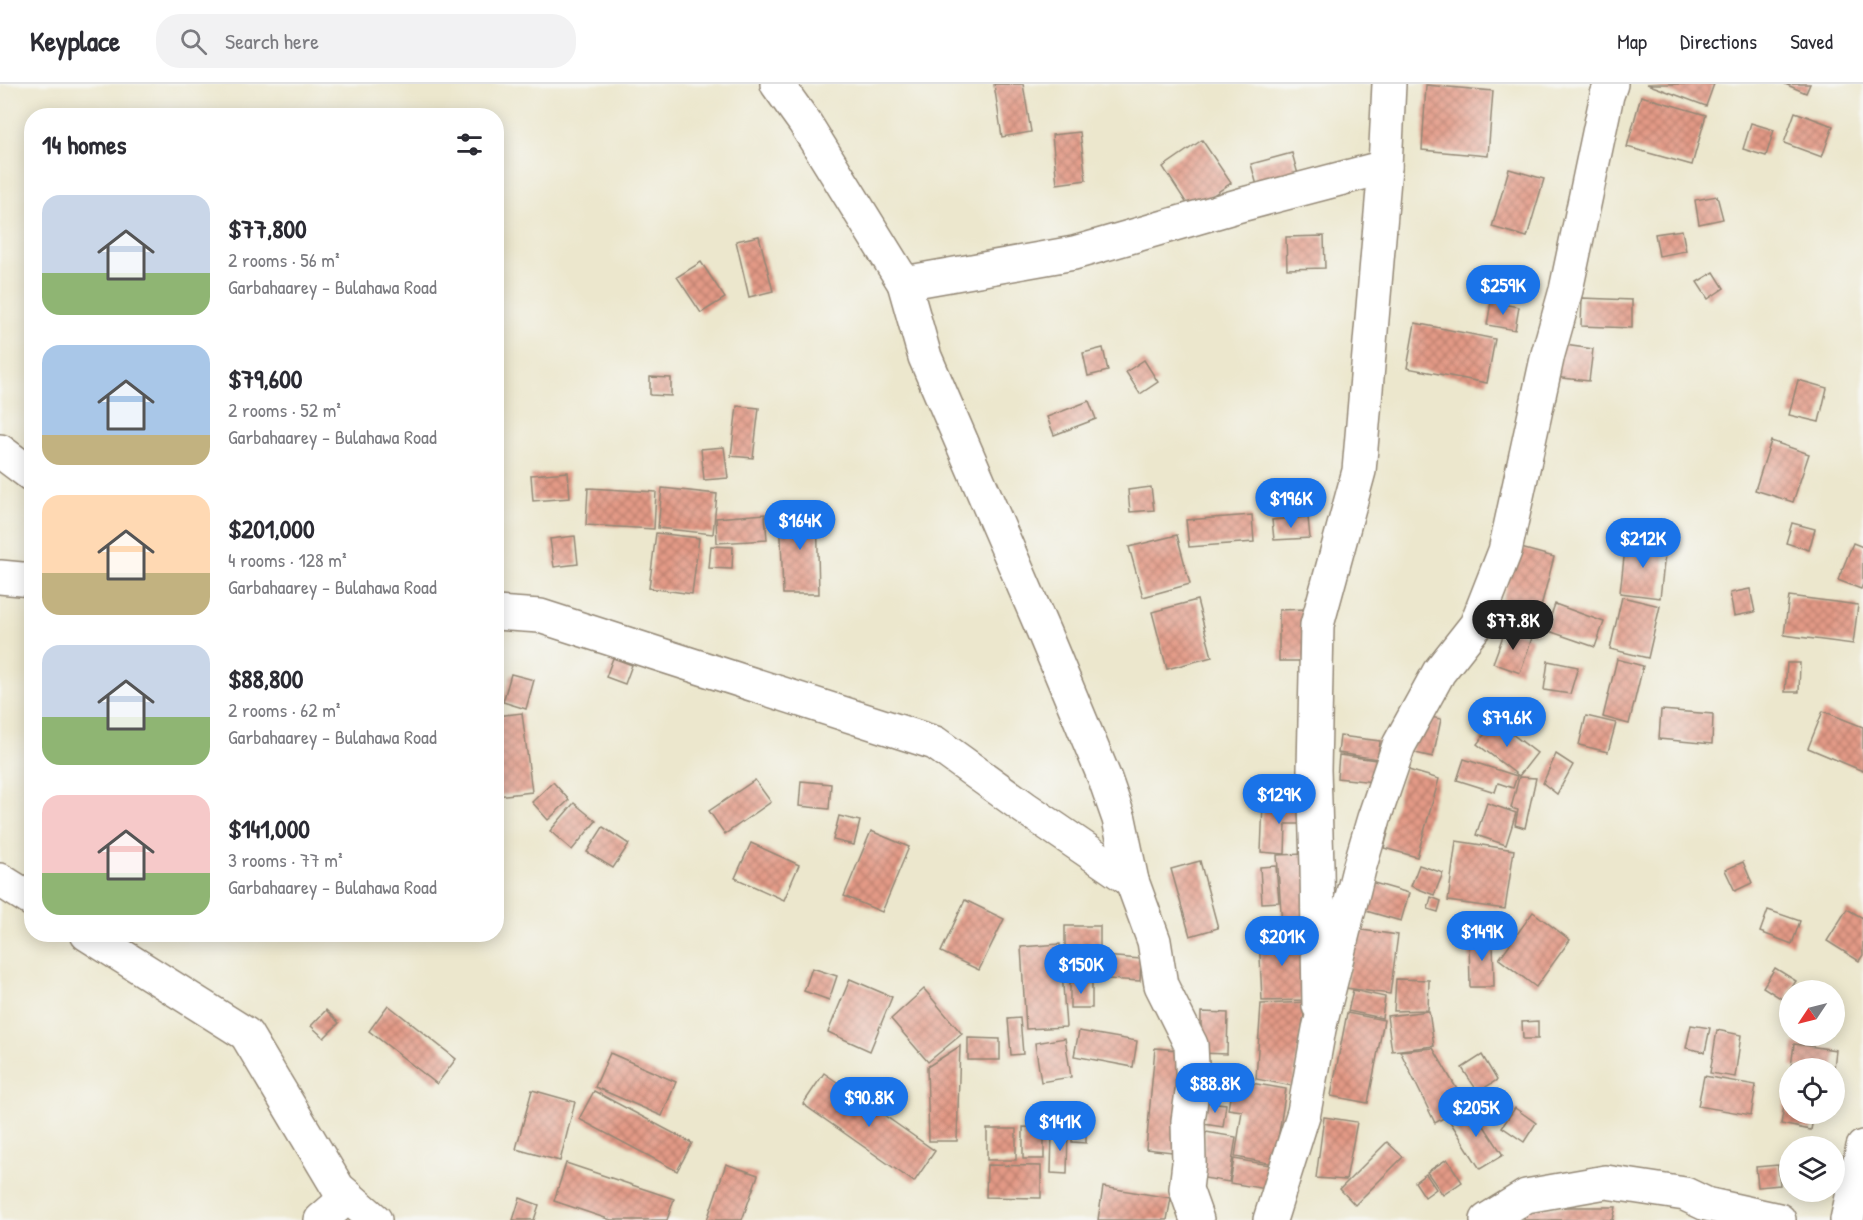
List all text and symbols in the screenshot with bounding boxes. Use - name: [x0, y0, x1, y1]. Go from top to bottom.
- search box: [156, 14, 576, 68]
- text: Keyplace: [30, 22, 120, 60]
- icon: search: [177, 25, 210, 58]
- text: Search here: [225, 26, 319, 56]
- text: Map: [1617, 27, 1647, 56]
- text: Directions: [1680, 27, 1757, 56]
- text: Saved: [1790, 27, 1833, 56]
- text: 14 homes: [42, 127, 127, 162]
- icon: filters: [453, 128, 486, 161]
- text: $77,800: [228, 211, 307, 246]
- icon: home: [90, 219, 162, 291]
- text: 2 rooms · 56 m²: [228, 246, 340, 273]
- pin: $259K: [1461, 265, 1545, 316]
- text: $259K: [1480, 271, 1526, 298]
- text: Garbahaarey - Bulahawa Road: [228, 273, 437, 300]
- text: $79,600: [228, 361, 303, 396]
- icon: home: [90, 369, 162, 441]
- text: 2 rooms · 52 m²: [228, 396, 341, 423]
- text: Garbahaarey - Bulahawa Road: [228, 423, 437, 450]
- pin: $196K: [1249, 478, 1333, 529]
- text: $196K: [1269, 484, 1313, 511]
- pin: $164K: [758, 500, 842, 551]
- text: $164K: [778, 506, 822, 533]
- text: $201,000: [228, 511, 315, 546]
- pin: $212K: [1601, 518, 1685, 569]
- icon: home: [90, 519, 162, 591]
- text: $212K: [1620, 524, 1666, 551]
- text: 4 rooms · 128 m²: [228, 546, 347, 573]
- text: Garbahaarey - Bulahawa Road: [228, 573, 437, 600]
- pin: $77.8K: [1464, 600, 1562, 651]
- text: $77.8K: [1486, 606, 1540, 633]
- text: $88,800: [228, 661, 304, 696]
- icon: home: [90, 669, 162, 741]
- text: 2 rooms · 62 m²: [228, 696, 340, 723]
- pin: $79.6K: [1458, 697, 1556, 748]
- text: $79.6K: [1482, 703, 1532, 730]
- text: Garbahaarey - Bulahawa Road: [228, 723, 437, 750]
- pin: $129K: [1237, 774, 1321, 825]
- text: $129K: [1257, 780, 1301, 807]
- text: $141,000: [228, 811, 310, 846]
- icon: home: [90, 819, 162, 891]
- text: 3 rooms · 77 m²: [228, 846, 342, 873]
- text: Garbahaarey - Bulahawa Road: [228, 873, 437, 900]
- pin: $149K: [1440, 911, 1524, 962]
- pin: $201K: [1240, 916, 1324, 967]
- text: $149K: [1461, 917, 1503, 944]
- text: $201K: [1259, 922, 1305, 949]
- pin: $150K: [1039, 944, 1123, 995]
- text: $150K: [1058, 950, 1104, 977]
- north arrow: [1779, 980, 1845, 1046]
- map controls: [1779, 980, 1845, 1202]
- button: locate: [1779, 1058, 1845, 1124]
- pin: $88.8K: [1166, 1063, 1264, 1114]
- text: $88.8K: [1190, 1069, 1240, 1096]
- pin: $90.8K: [820, 1077, 918, 1128]
- text: $90.8K: [844, 1083, 894, 1110]
- pin: $205K: [1434, 1087, 1518, 1138]
- text: $205K: [1452, 1093, 1500, 1120]
- pin: $141K: [1018, 1101, 1102, 1152]
- text: $141K: [1039, 1107, 1081, 1134]
- button: layers: [1779, 1136, 1845, 1202]

